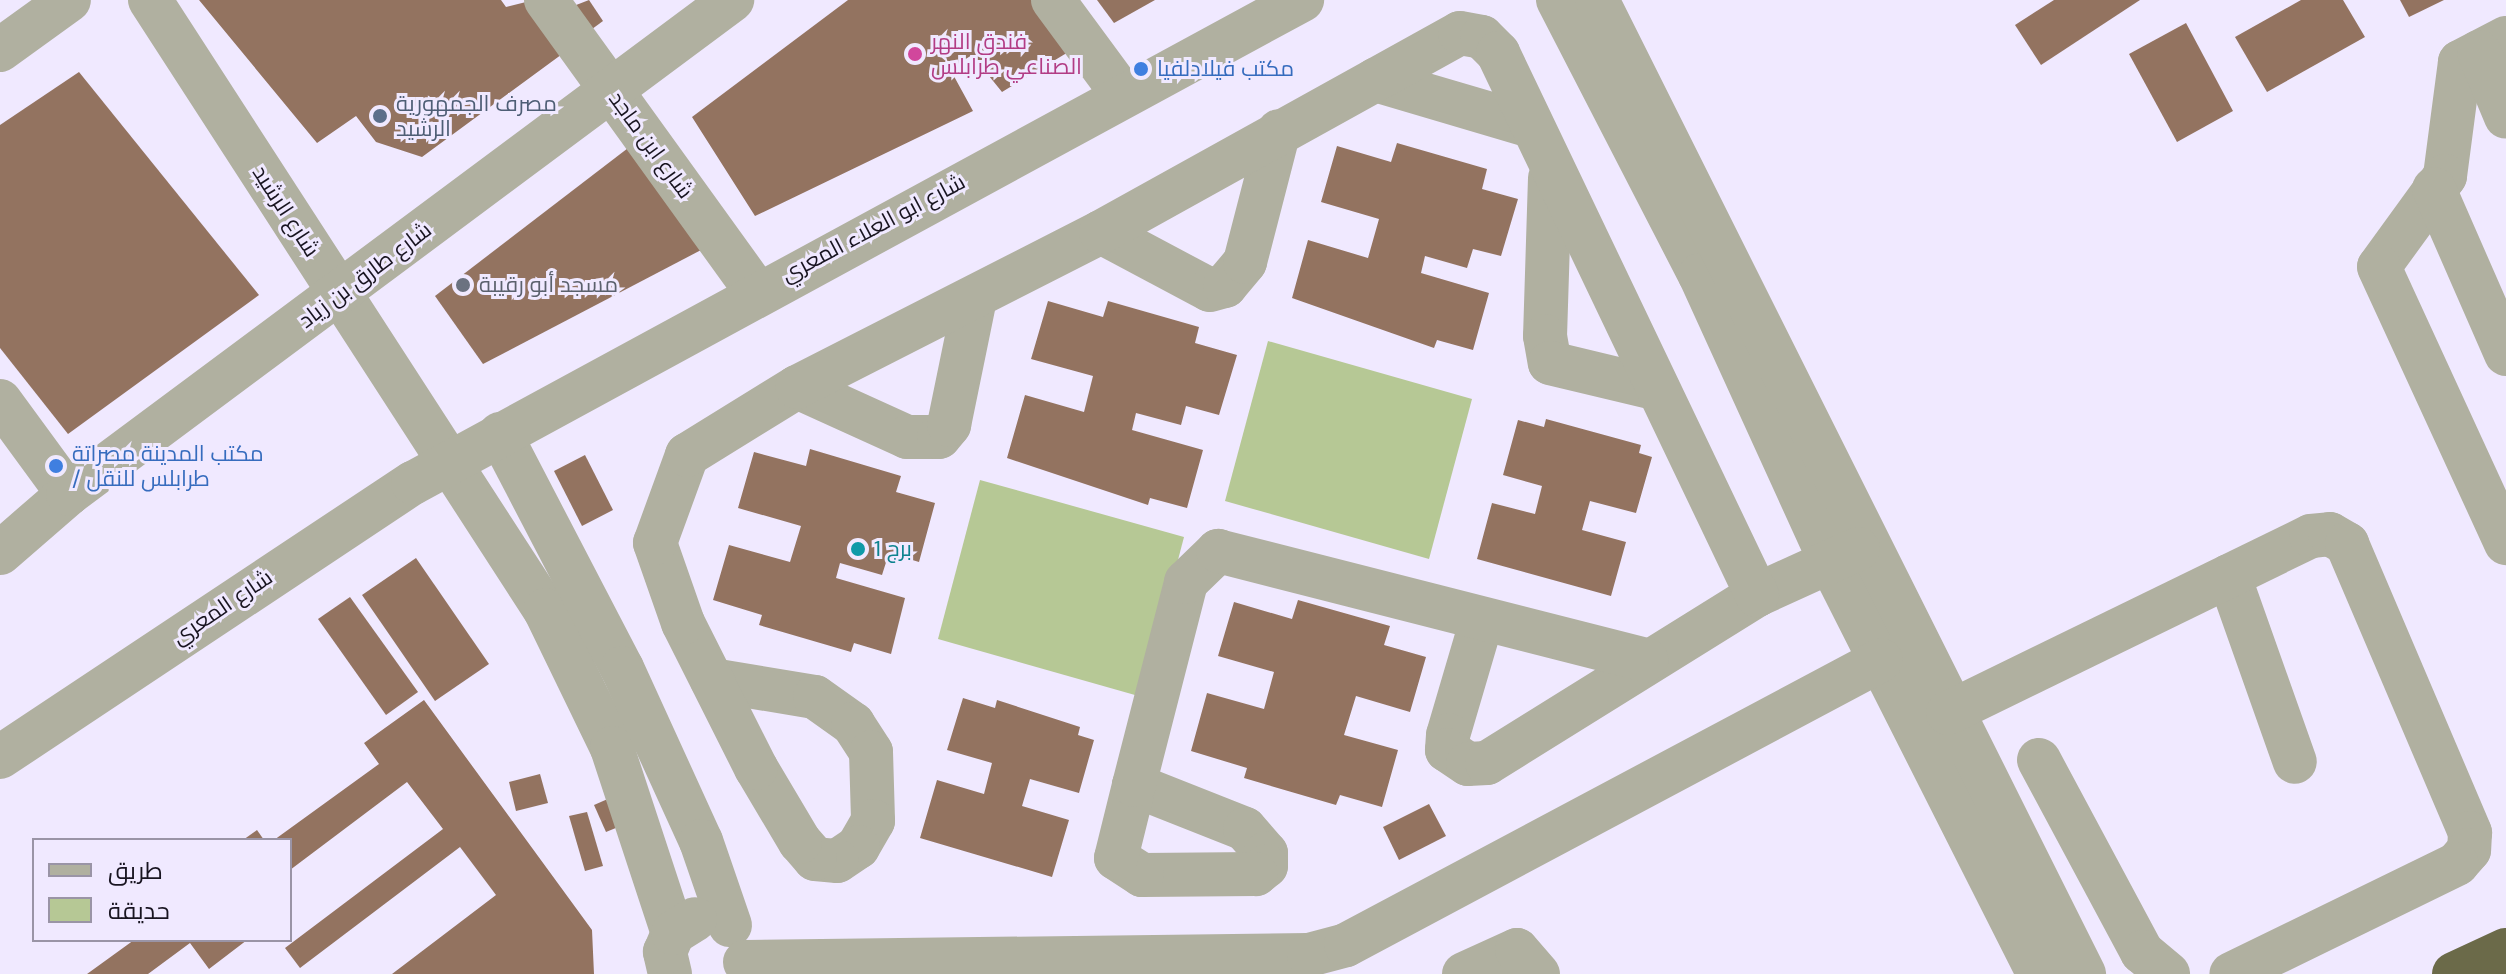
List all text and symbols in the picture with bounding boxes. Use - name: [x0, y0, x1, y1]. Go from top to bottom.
- place label: فندق النهر الصناعي طرابلس: [931, 28, 1082, 80]
- marker: فندق النهر الصناعي طرابلس: [906, 45, 924, 63]
- place label: مكتب فيلادلفيا: [1157, 56, 1294, 82]
- marker: مكتب فيلادلفيا: [1132, 60, 1150, 78]
- street label: شارع ابن ماجد: [603, 86, 699, 204]
- place label: مصرف الجمهورية الرشيد: [396, 90, 557, 142]
- marker: مصرف الجمهورية الرشيد: [371, 107, 389, 125]
- street label: شارع الرشيد: [247, 160, 325, 262]
- street label: شارع ابو العلاء المعري: [777, 168, 969, 288]
- street label: شارع طارق بن زياد: [293, 216, 437, 334]
- place label: مسجد أبو رقيبة: [479, 272, 618, 298]
- marker: مسجد أبو رقيبة: [454, 276, 472, 294]
- place label: مكتب المدينة مصراتة / طرابلس للنقل: [72, 440, 264, 492]
- marker: مكتب المدينة مصراتة / طرابلس للنقل: [47, 457, 65, 475]
- place label: برج 1: [874, 536, 912, 562]
- marker: برج 1: [849, 540, 867, 558]
- street label: شارع المعري: [167, 564, 277, 650]
- legend: [32, 838, 292, 942]
- text: طريق: [108, 855, 163, 886]
- text: حديقة: [108, 895, 170, 926]

